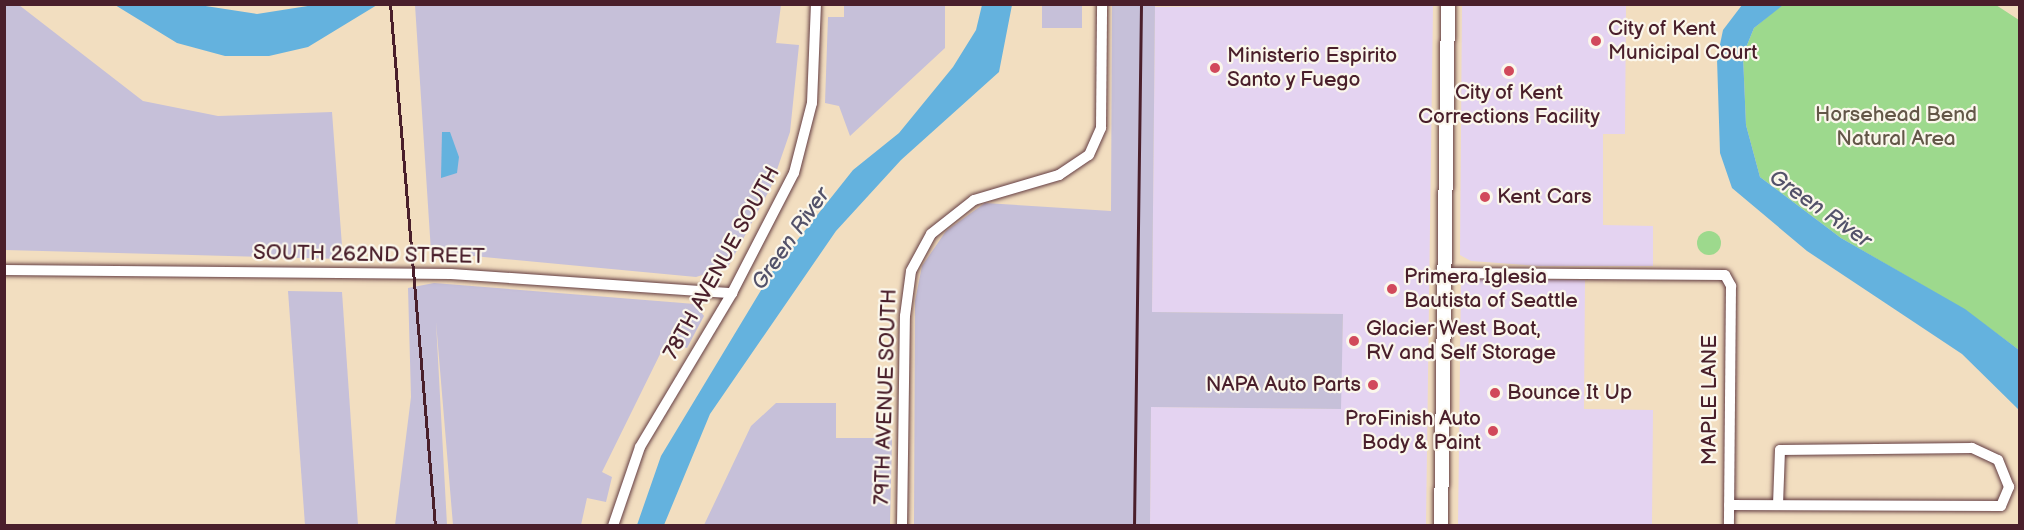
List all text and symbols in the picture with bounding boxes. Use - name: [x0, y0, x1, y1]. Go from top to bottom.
- place label: City of Kent Municipal Court: [1608, 16, 1758, 66]
- marker: City of Kent Municipal Court: [1589, 34, 1603, 48]
- place label: Ministerio Espirito Santo y Fuego: [1227, 43, 1397, 93]
- marker: Ministerio Espirito Santo y Fuego: [1208, 61, 1222, 75]
- marker: City of Kent Corrections Facility: [1502, 64, 1516, 78]
- place label: City of Kent Corrections Facility: [1418, 80, 1600, 130]
- park label: Horsehead Bend Natural Area: [1815, 102, 1977, 152]
- street label: 78TH AVENUE SOUTH: [658, 162, 786, 364]
- water label: Green River: [1764, 164, 1876, 254]
- water label: Green River: [746, 183, 836, 295]
- place label: Kent Cars: [1497, 184, 1592, 210]
- marker: Kent Cars: [1478, 190, 1492, 204]
- street label: SOUTH 262ND STREET: [253, 240, 485, 270]
- place label: Primera Iglesia Bautista of Seattle: [1404, 264, 1578, 314]
- marker: Primera Iglesia Bautista of Seattle: [1385, 282, 1399, 296]
- street label: 79TH AVENUE SOUTH: [870, 288, 902, 506]
- place label: Glacier West Boat, RV and Self Storage: [1366, 316, 1557, 366]
- marker: Glacier West Boat, RV and Self Storage: [1347, 334, 1361, 348]
- street label: MAPLE LANE: [1697, 335, 1723, 465]
- place label: NAPA Auto Parts: [1206, 372, 1361, 398]
- marker: NAPA Auto Parts: [1366, 378, 1380, 392]
- place label: Bounce It Up: [1507, 380, 1632, 406]
- marker: Bounce It Up: [1488, 386, 1502, 400]
- place label: ProFinish Auto Body & Paint: [1345, 406, 1481, 456]
- marker: ProFinish Auto Body & Paint: [1486, 424, 1500, 438]

